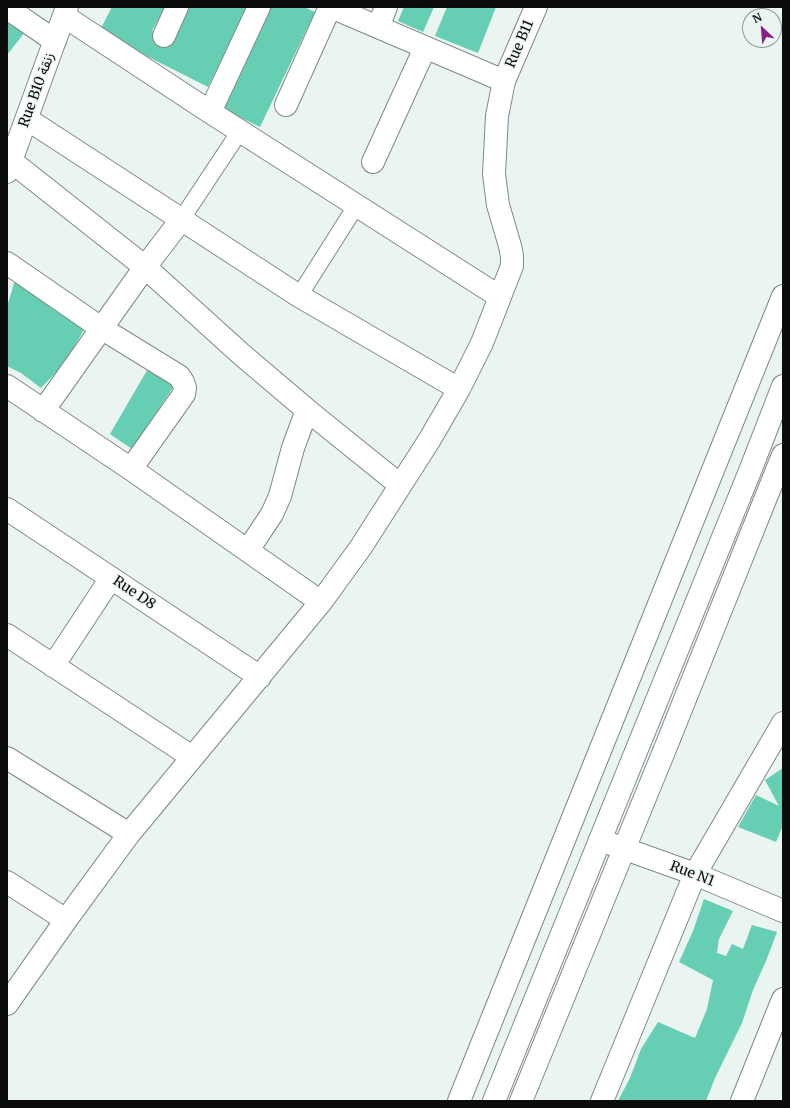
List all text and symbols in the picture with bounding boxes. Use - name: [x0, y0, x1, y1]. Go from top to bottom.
- north arrow: [742, 8, 782, 48]
- text: N: [750, 10, 764, 26]
- street label: Rue B11: [502, 18, 538, 70]
- street label: Rue B10 زنقة: [16, 50, 58, 130]
- street label: Rue D8: [109, 573, 159, 613]
- street label: Rue N1: [668, 858, 716, 890]

